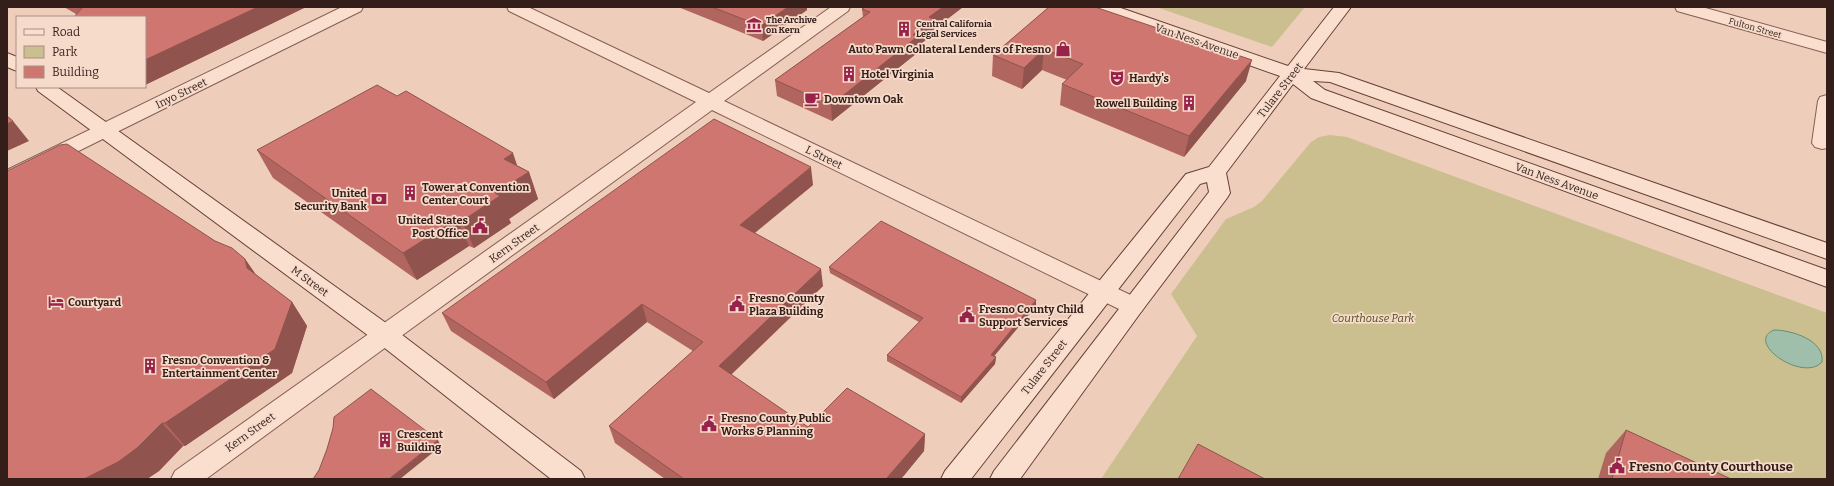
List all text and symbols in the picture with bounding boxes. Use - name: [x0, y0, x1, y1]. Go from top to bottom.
- place label: The Archive on Kern: [766, 15, 817, 35]
- legend: [16, 16, 146, 88]
- museum icon: The Archive on Kern: [745, 16, 763, 34]
- street label: Fulton Street: [1727, 16, 1783, 40]
- place label: Central California Legal Services: [916, 19, 992, 39]
- building icon: Central California Legal Services: [895, 20, 913, 38]
- street label: Van Ness Avenue: [1153, 21, 1240, 62]
- text: Road: [52, 25, 80, 39]
- shop icon: Auto Pawn Collateral Lenders of Fresno: [1054, 40, 1072, 58]
- place label: Auto Pawn Collateral Lenders of Fresno: [848, 43, 1051, 56]
- text: Park: [52, 45, 78, 59]
- street label: Tulare Street: [1255, 60, 1306, 120]
- text: Building: [52, 65, 99, 79]
- building icon: Hotel Virginia: [840, 65, 858, 83]
- place label: Hotel Virginia: [861, 68, 935, 81]
- theatre icon: Hardy's: [1108, 69, 1126, 87]
- place label: Hardy's: [1129, 72, 1169, 85]
- street label: Inyo Street: [153, 75, 209, 111]
- cafe icon: Downtown Oak: [803, 90, 821, 108]
- place label: Downtown Oak: [824, 93, 904, 106]
- building icon: Rowell Building: [1180, 94, 1198, 112]
- place label: Rowell Building: [1095, 97, 1178, 110]
- street label: L Street: [803, 143, 844, 172]
- street label: Van Ness Avenue: [1513, 160, 1600, 203]
- place label: Tower at Convention Center Court: [422, 181, 529, 207]
- building icon: Tower at Convention Center Court: [401, 184, 419, 202]
- place label: United Security Bank: [294, 187, 367, 213]
- bank icon: United Security Bank: [370, 190, 388, 208]
- place label: United States Post Office: [398, 214, 469, 240]
- public building icon: United States Post Office: [471, 217, 489, 235]
- street label: Kern Street: [487, 221, 542, 266]
- street label: M Street: [288, 263, 331, 299]
- place label: Fresno County Plaza Building: [749, 292, 825, 318]
- hotel icon: Courtyard: [47, 293, 65, 311]
- public building icon: Fresno County Plaza Building: [728, 295, 746, 313]
- place label: Courtyard: [68, 296, 122, 309]
- place label: Fresno County Child Support Services: [979, 303, 1084, 329]
- public building icon: Fresno County Child Support Services: [958, 306, 976, 324]
- park label: Courthouse Park: [1332, 312, 1415, 325]
- street label: Tulare Street: [1019, 337, 1070, 397]
- place label: Fresno Convention & Entertainment Center: [162, 354, 278, 380]
- building icon: Fresno Convention & Entertainment Center: [141, 357, 159, 375]
- street label: Kern Street: [223, 410, 278, 455]
- place label: Fresno County Public Works & Planning: [721, 412, 831, 438]
- public building icon: Fresno County Public Works & Planning: [700, 415, 718, 433]
- place label: Crescent Building: [397, 428, 444, 454]
- building icon: Crescent Building: [376, 431, 394, 449]
- public building icon: Fresno County Courthouse: [1608, 457, 1626, 475]
- place label: Fresno County Courthouse: [1629, 459, 1793, 474]

